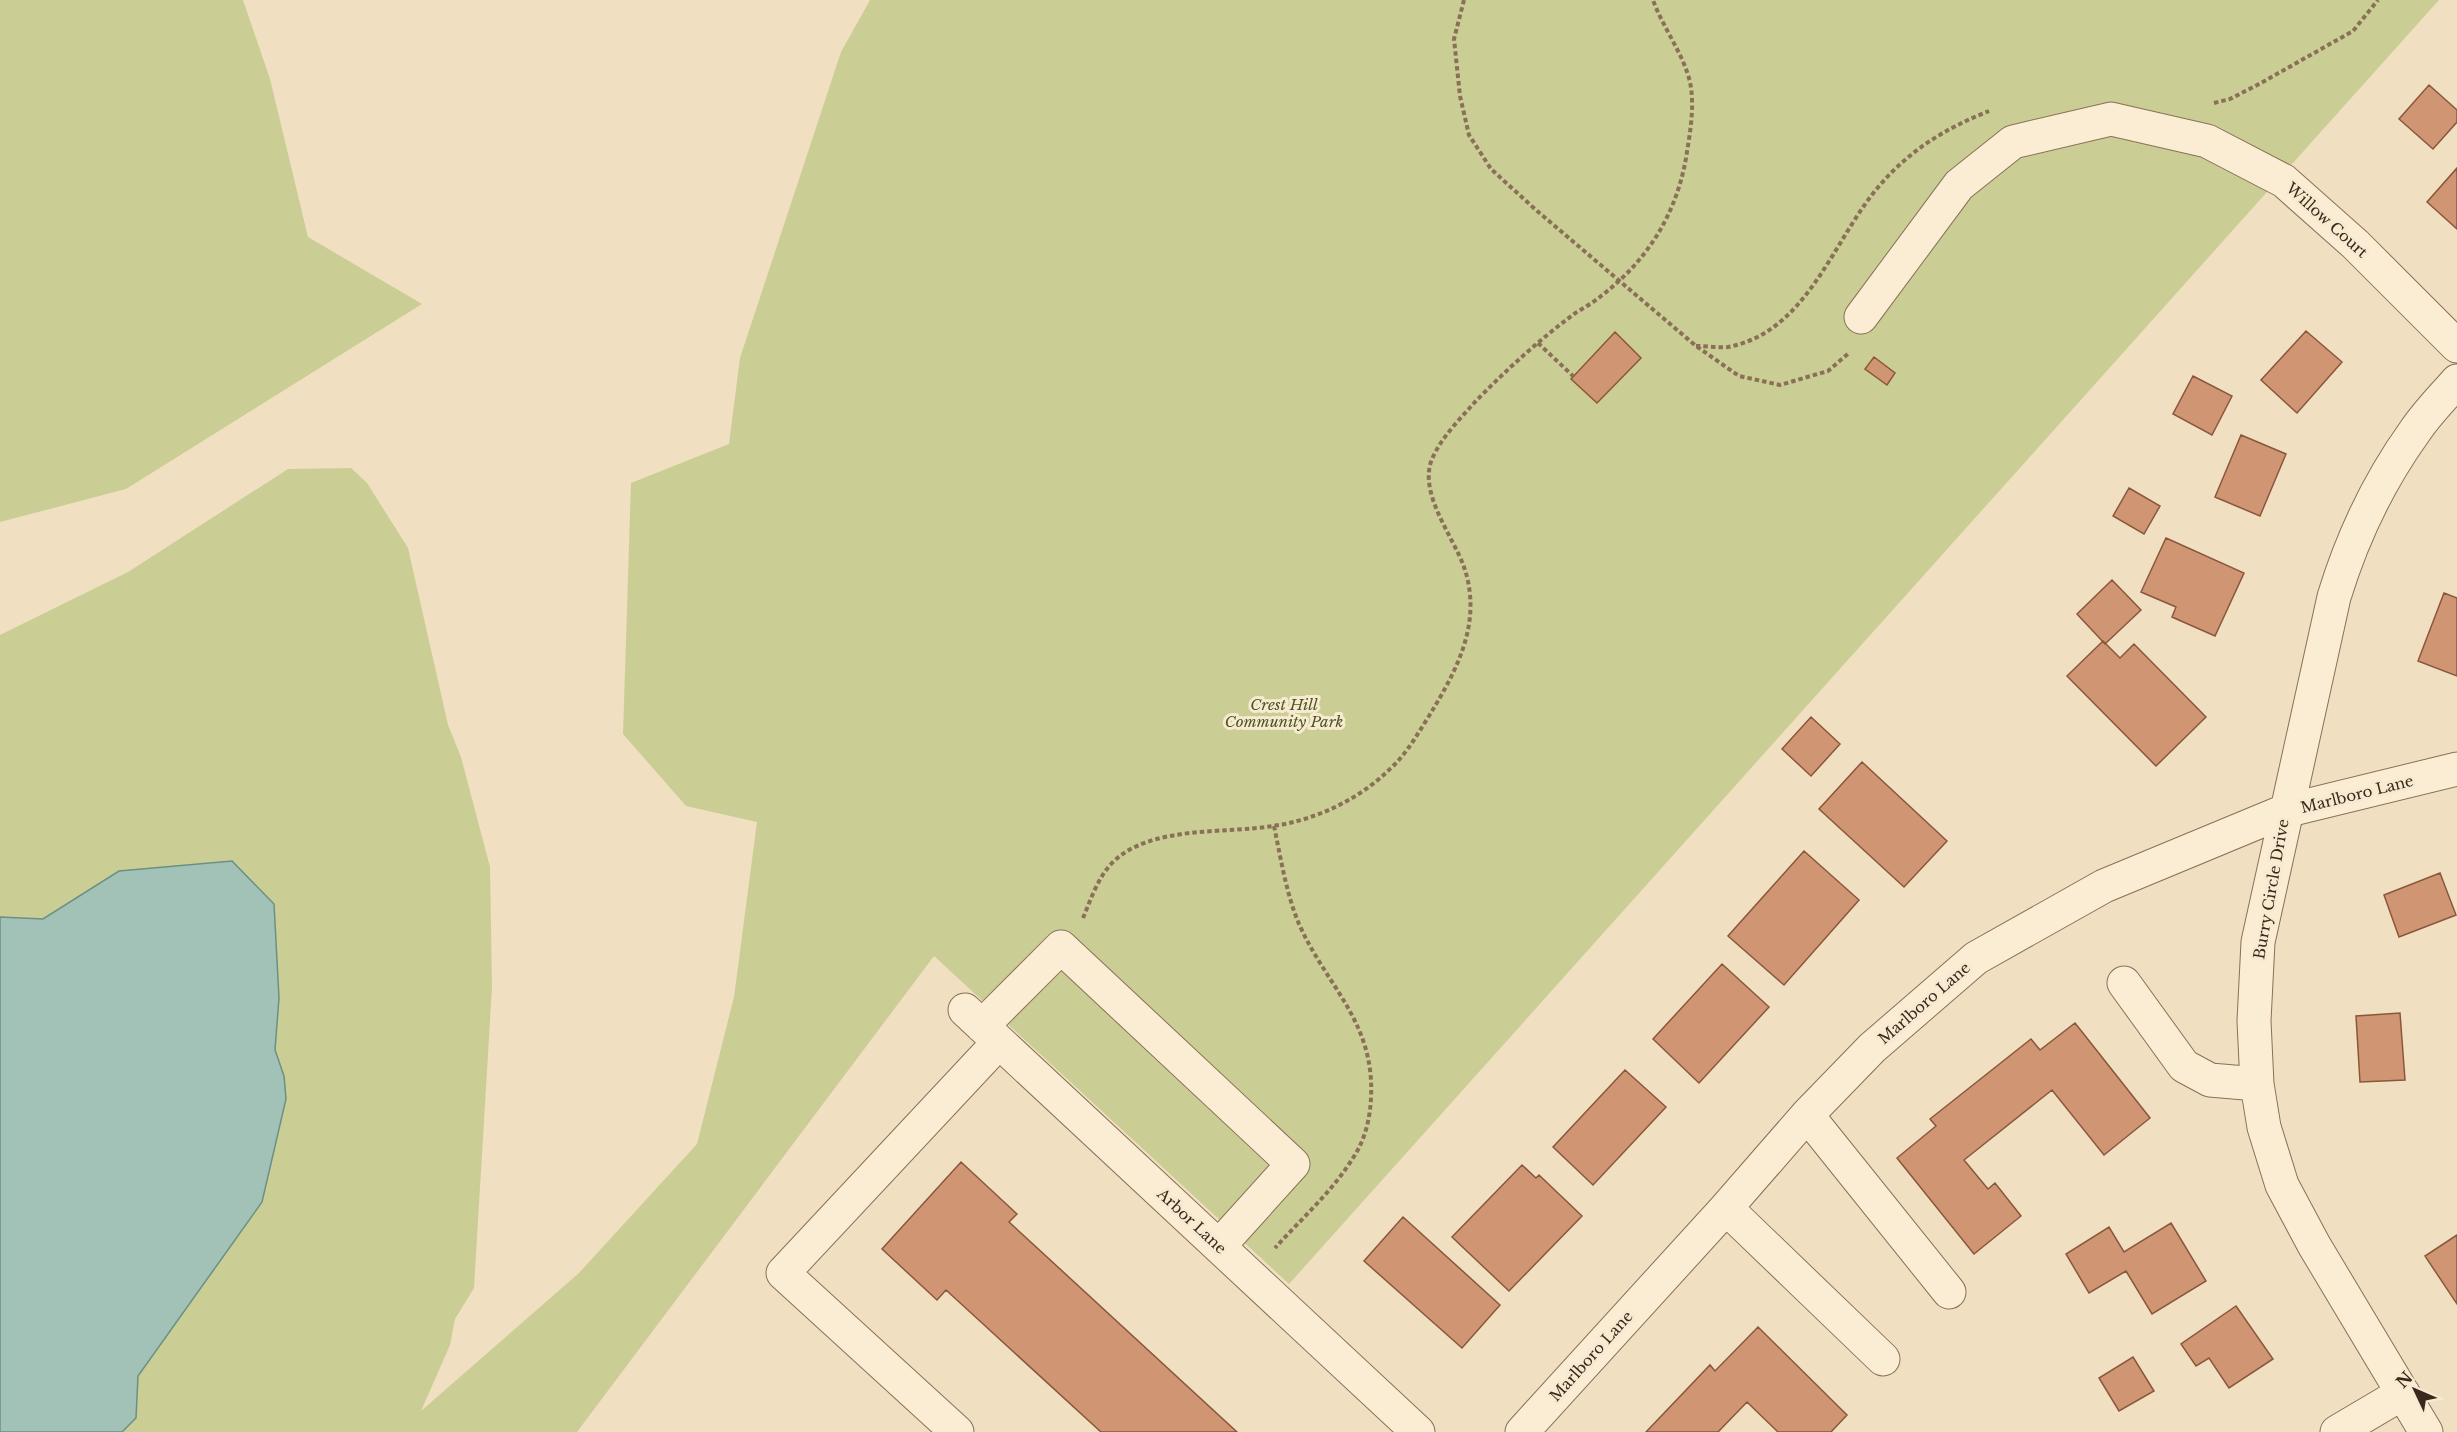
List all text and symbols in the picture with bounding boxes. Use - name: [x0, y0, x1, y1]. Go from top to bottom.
- street label: Willow Court: [2282, 178, 2372, 262]
- park label: Crest Hill Community Park: [1225, 695, 1343, 731]
- street label: Marlboro Lane: [2299, 771, 2415, 817]
- street label: Burry Circle Drive: [2249, 817, 2293, 961]
- street label: Marlboro Lane: [1874, 958, 1974, 1048]
- street label: Arbor Lane: [1153, 1184, 1231, 1258]
- street label: Marlboro Lane: [1545, 1307, 1637, 1405]
- north arrow: [2385, 1360, 2445, 1420]
- text: N: [2392, 1367, 2417, 1392]

